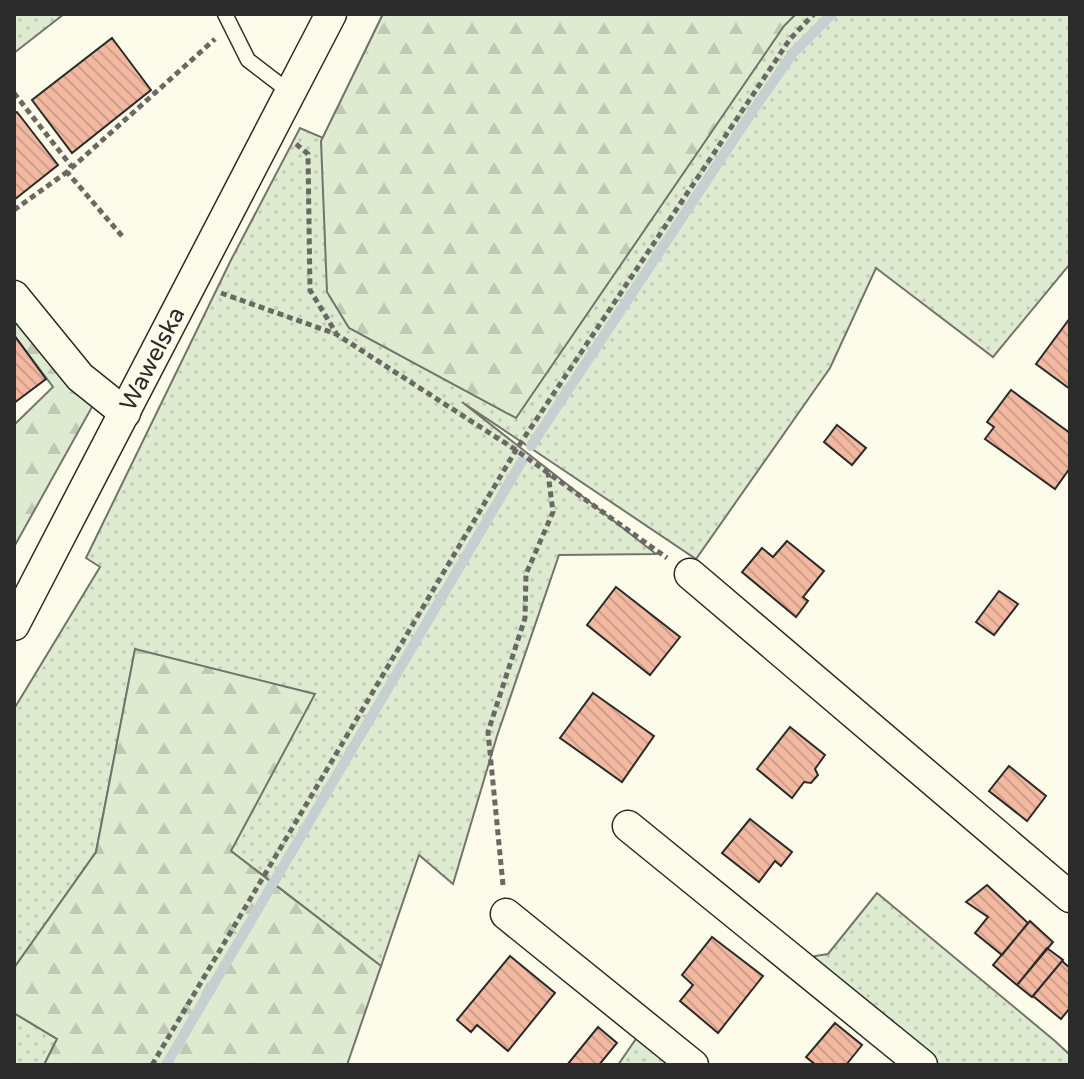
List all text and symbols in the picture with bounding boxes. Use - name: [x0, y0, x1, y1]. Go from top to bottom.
- street label: Wawelska: [113, 302, 191, 415]

